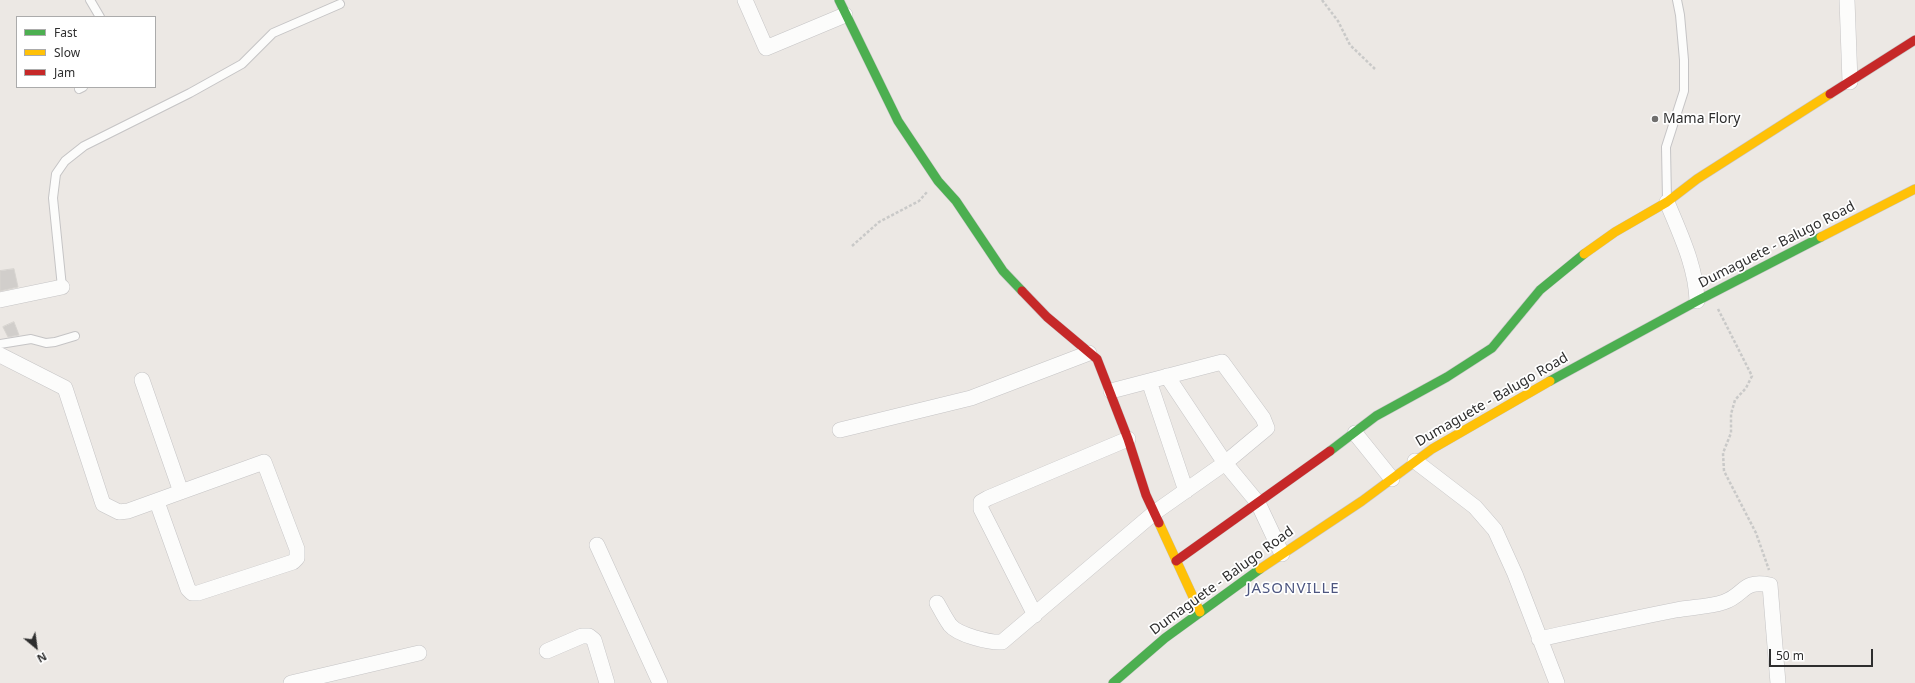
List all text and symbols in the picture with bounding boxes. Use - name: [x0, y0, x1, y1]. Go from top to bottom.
- legend: [16, 16, 156, 88]
- text: Fast: [54, 24, 77, 41]
- text: Slow: [54, 44, 80, 61]
- text: Jam: [54, 64, 75, 81]
- place label: Mama Flory: [1663, 111, 1740, 127]
- marker: Mama Flory: [1650, 114, 1660, 124]
- street label: Dumaguete - Balugo Road: [1696, 198, 1858, 292]
- street label: Dumaguete - Balugo Road: [1413, 349, 1571, 451]
- street label: Dumaguete - Balugo Road: [1147, 523, 1297, 639]
- district label: JASONVILLE: [1246, 580, 1340, 598]
- north arrow: [16, 627, 56, 667]
- scale bar: [1771, 641, 1875, 667]
- text: 50 m: [1776, 647, 1804, 664]
- text: N: [35, 649, 50, 667]

